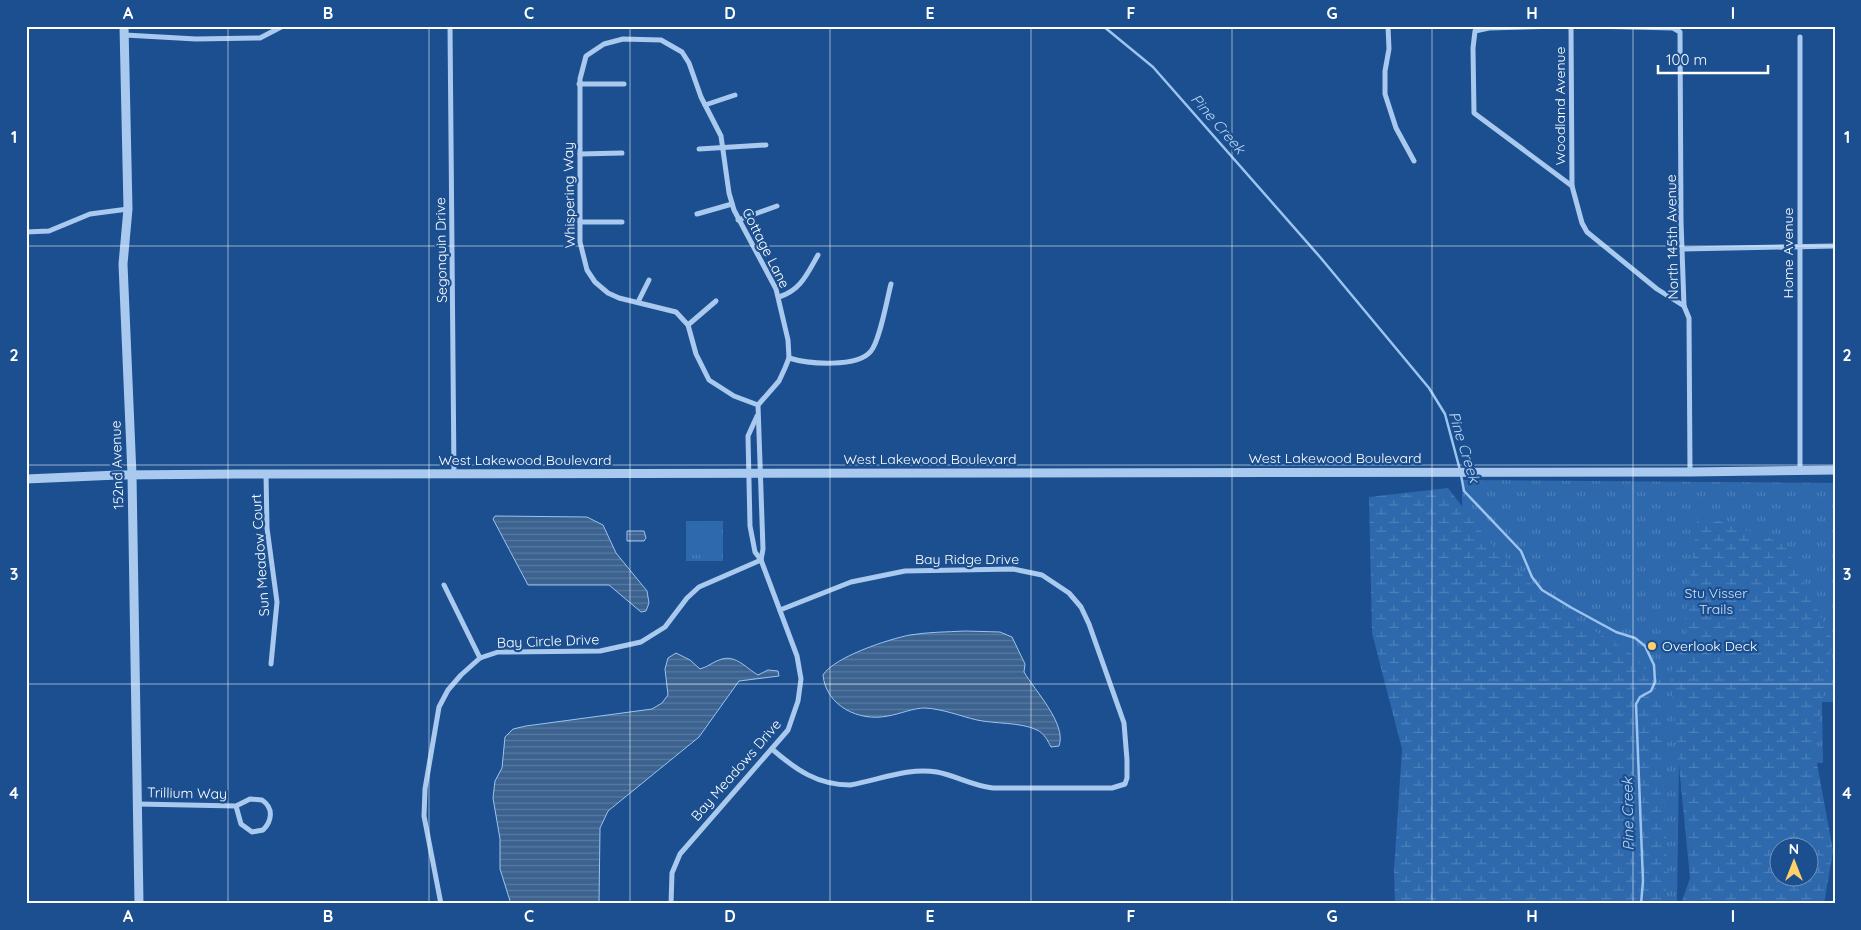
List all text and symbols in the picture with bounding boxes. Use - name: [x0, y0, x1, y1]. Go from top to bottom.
- text: A: [123, 3, 134, 23]
- text: B: [323, 3, 333, 23]
- text: C: [524, 3, 534, 23]
- text: D: [724, 3, 736, 23]
- text: E: [925, 3, 935, 23]
- text: F: [1127, 3, 1136, 23]
- text: G: [1326, 3, 1338, 23]
- text: H: [1526, 3, 1538, 23]
- text: I: [1731, 3, 1735, 23]
- scale bar: [1658, 42, 1768, 74]
- street label: Woodland Avenue: [1551, 47, 1569, 165]
- text: 100 m: [1666, 50, 1707, 69]
- water label: Pine Creek: [1187, 90, 1251, 159]
- text: 1: [11, 127, 17, 147]
- text: 1: [1844, 127, 1850, 147]
- street label: Whispering Way: [559, 142, 579, 248]
- street label: North 145th Avenue: [1662, 174, 1682, 300]
- street label: Segonquin Drive: [431, 197, 451, 303]
- street label: Cottage Lane: [738, 205, 794, 291]
- street label: Home Avenue: [1779, 207, 1797, 298]
- text: 2: [9, 345, 19, 365]
- text: 2: [1842, 345, 1852, 365]
- water label: Pine Creek: [1445, 409, 1485, 487]
- street label: 152nd Avenue: [106, 420, 128, 510]
- street label: West Lakewood Boulevard: [1249, 449, 1422, 467]
- street label: West Lakewood Boulevard: [844, 450, 1017, 468]
- street label: West Lakewood Boulevard: [439, 451, 612, 469]
- street label: Sun Meadow Court: [247, 493, 273, 617]
- street label: Bay Ridge Drive: [915, 550, 1019, 568]
- text: 3: [10, 564, 18, 584]
- text: 3: [1843, 564, 1851, 584]
- park label: Stu Visser Trails: [1684, 584, 1748, 618]
- street label: Bay Circle Drive: [497, 630, 600, 652]
- place label: Overlook Deck: [1662, 637, 1758, 655]
- marker: Overlook Deck: [1646, 640, 1658, 652]
- street label: Bay Meadows Drive: [687, 715, 785, 825]
- water label: Pine Creek: [1617, 775, 1638, 851]
- text: 4: [9, 783, 19, 803]
- street label: Trillium Way: [147, 783, 227, 803]
- text: 4: [1842, 783, 1852, 803]
- north arrow: [1768, 838, 1818, 888]
- text: N: [1789, 840, 1799, 858]
- text: A: [123, 906, 134, 926]
- text: B: [323, 906, 333, 926]
- text: C: [524, 906, 534, 926]
- text: D: [724, 906, 736, 926]
- text: E: [925, 906, 935, 926]
- text: F: [1127, 906, 1136, 926]
- text: G: [1326, 906, 1338, 926]
- text: H: [1526, 906, 1538, 926]
- text: I: [1731, 906, 1735, 926]

